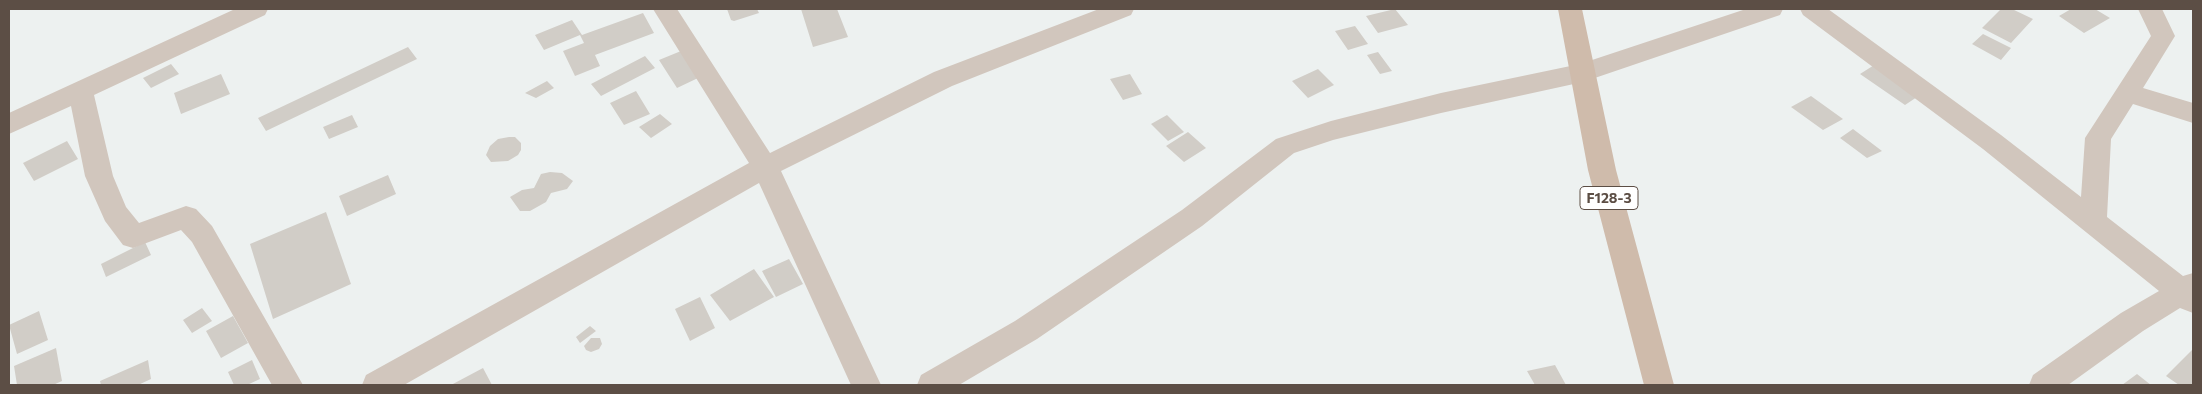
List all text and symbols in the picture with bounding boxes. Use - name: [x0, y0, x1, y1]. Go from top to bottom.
- road number: F128-3: [1580, 187, 1638, 210]

